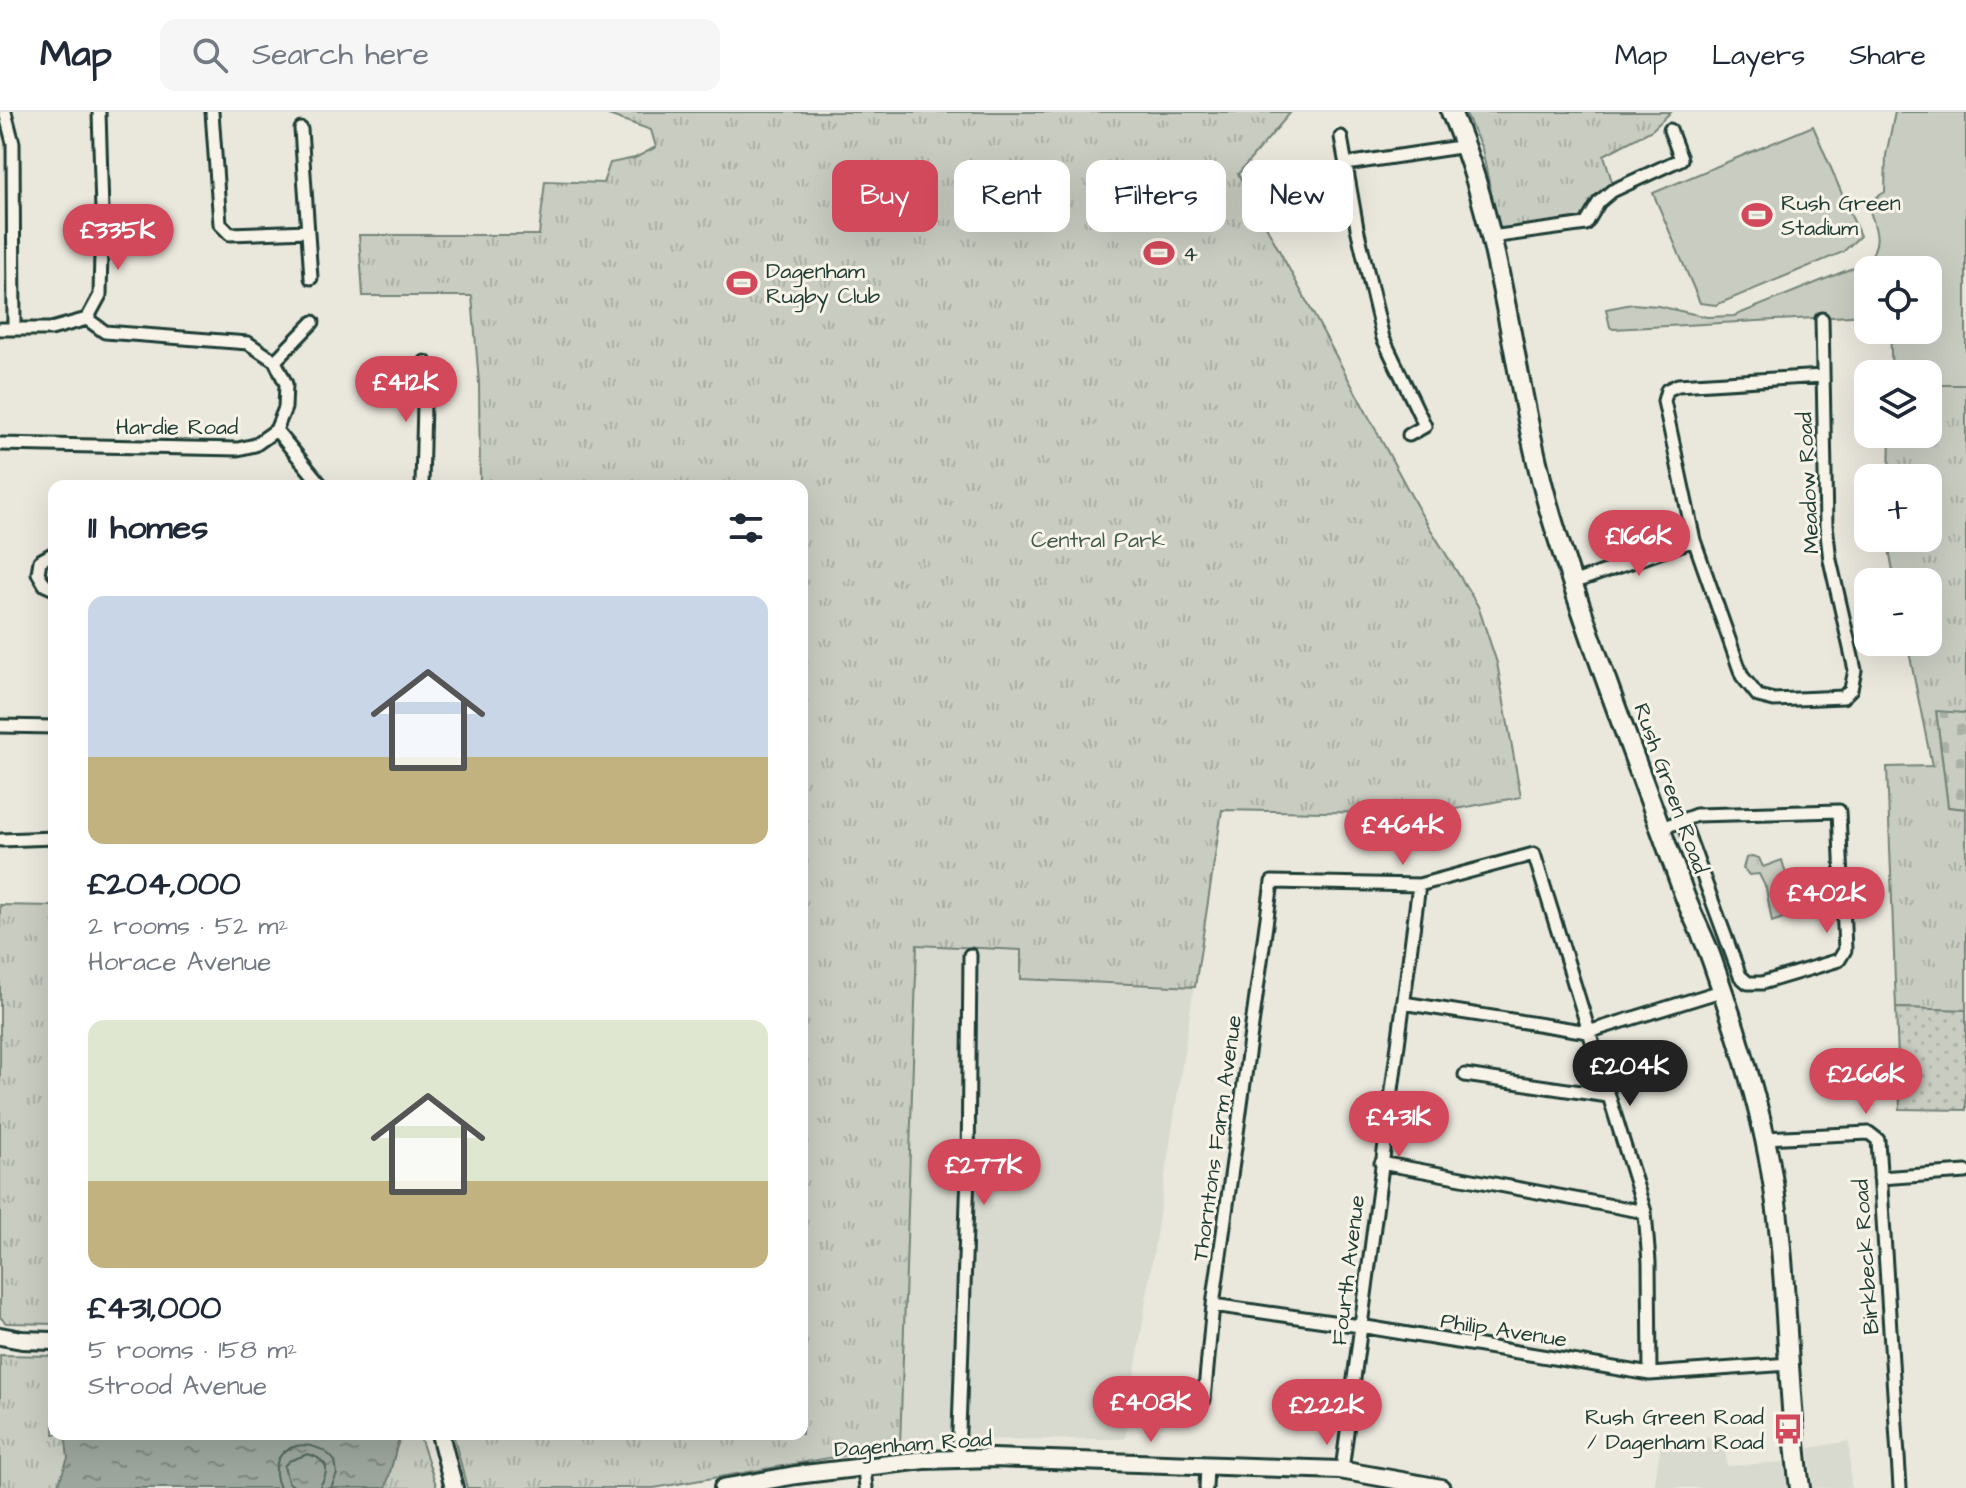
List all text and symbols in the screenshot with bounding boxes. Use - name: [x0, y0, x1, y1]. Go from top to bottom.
- search box: [160, 19, 720, 91]
- text: Map: [40, 29, 112, 81]
- icon: search: [188, 33, 232, 77]
- text: Search here: [252, 34, 429, 76]
- text: Map: [1615, 36, 1668, 75]
- text: Layers: [1712, 36, 1805, 75]
- text: Share: [1849, 36, 1926, 75]
- chip: Buy: [832, 160, 938, 232]
- chip: Rent: [954, 160, 1070, 232]
- chip: Filters: [1086, 160, 1226, 232]
- chip: New: [1242, 160, 1353, 232]
- place label: Rush Green Stadium: [1781, 188, 1901, 244]
- sports icon: Rush Green Stadium: [1740, 198, 1774, 232]
- pin: £335K: [62, 204, 174, 272]
- text: £335K: [81, 212, 155, 248]
- sports icon: 4: [1142, 236, 1176, 270]
- place label: 4: [1183, 239, 1198, 270]
- place label: Dagenham Rugby Club: [766, 256, 880, 313]
- map controls: [1854, 256, 1942, 656]
- button: locate: [1854, 256, 1942, 344]
- sports icon: Dagenham Rugby Club: [725, 266, 759, 300]
- pin: £412K: [350, 356, 462, 424]
- button: layers: [1854, 360, 1942, 448]
- text: £412K: [373, 364, 439, 400]
- street label: Meadow Road: [1789, 411, 1828, 555]
- street label: Hardie Road: [116, 412, 238, 443]
- button: +: [1854, 464, 1942, 552]
- text: 11 homes: [88, 504, 208, 552]
- icon: filters: [724, 506, 768, 550]
- pin: £166K: [1583, 510, 1695, 578]
- text: £166K: [1606, 518, 1672, 554]
- park label: Central Park: [1031, 525, 1165, 556]
- button: −: [1854, 568, 1942, 656]
- icon: home: [356, 648, 500, 792]
- street label: Rush Green Road: [1625, 699, 1716, 878]
- pin: £464K: [1347, 799, 1459, 867]
- text: £464K: [1362, 807, 1444, 843]
- text: £204,000: [88, 860, 241, 908]
- pin: £402K: [1771, 867, 1883, 935]
- text: £402K: [1788, 875, 1866, 911]
- text: 2 rooms · 52 m²: [88, 908, 288, 944]
- text: Horace Avenue: [88, 944, 271, 980]
- street label: Thorntons Farm Avenue: [1185, 1013, 1250, 1263]
- pin: £204K: [1574, 1040, 1686, 1108]
- text: £204K: [1591, 1048, 1669, 1084]
- pin: £266K: [1810, 1048, 1922, 1116]
- text: £266K: [1827, 1056, 1905, 1092]
- icon: home: [356, 1072, 500, 1216]
- pin: £431K: [1343, 1091, 1455, 1159]
- text: £431K: [1367, 1099, 1431, 1135]
- pin: £277K: [928, 1139, 1040, 1207]
- text: £277K: [946, 1147, 1022, 1183]
- street label: Birkbeck Road: [1846, 1178, 1887, 1336]
- street label: Fourth Avenue: [1324, 1193, 1373, 1347]
- text: £431,000: [88, 1284, 222, 1332]
- street label: Philip Avenue: [1438, 1305, 1569, 1356]
- text: 5 rooms · 158 m²: [88, 1332, 297, 1368]
- text: Strood Avenue: [88, 1368, 267, 1404]
- pin: £408K: [1095, 1376, 1207, 1444]
- pin: £222K: [1271, 1379, 1383, 1447]
- text: £408K: [1111, 1384, 1191, 1420]
- text: £222K: [1290, 1387, 1364, 1423]
- place label: Rush Green Road / Dagenham Road: [1585, 1402, 1764, 1459]
- bus stop icon: Rush Green Road / Dagenham Road: [1771, 1412, 1805, 1446]
- street label: Dagenham Road: [833, 1424, 993, 1466]

